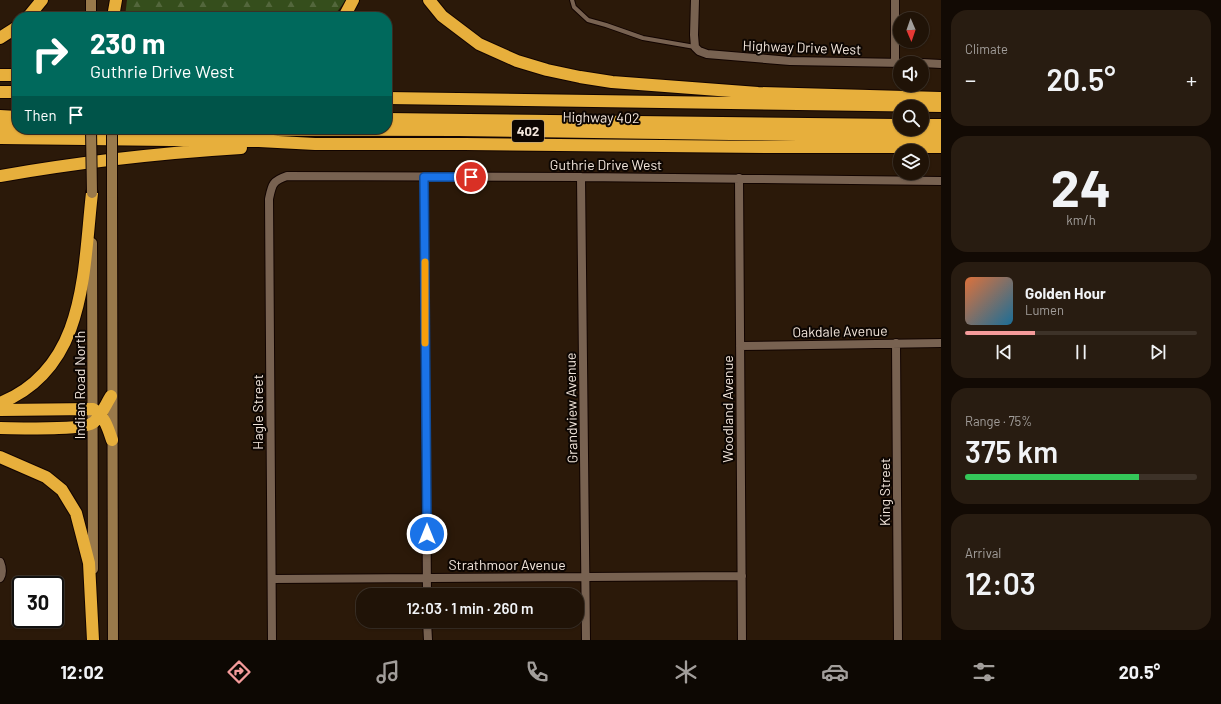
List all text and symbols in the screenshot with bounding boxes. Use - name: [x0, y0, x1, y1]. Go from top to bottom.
- north arrow: [893, 12, 929, 48]
- map controls: [893, 12, 929, 180]
- text: 230 m: [90, 26, 165, 60]
- icon: right: [24, 28, 76, 80]
- street label: Highway Drive West: [742, 36, 862, 58]
- text: Climate: [965, 41, 1008, 57]
- button: sound: [893, 56, 929, 92]
- text: Guthrie Drive West: [90, 60, 235, 82]
- text: 20.5°: [1047, 61, 1116, 97]
- text: −: [965, 66, 976, 92]
- text: +: [1186, 66, 1197, 92]
- button: search: [893, 100, 929, 136]
- icon: arrive: [65, 104, 87, 126]
- text: Then: [24, 106, 57, 124]
- street label: Highway 402: [562, 108, 640, 126]
- road number: 402: [512, 120, 544, 142]
- button: layers: [893, 144, 929, 180]
- text: 24: [1051, 155, 1111, 217]
- street label: Guthrie Drive West: [550, 156, 662, 173]
- pin: [454, 160, 488, 194]
- icon: arrive: [460, 166, 482, 188]
- text: km/h: [1066, 212, 1096, 228]
- text: Golden Hour: [1025, 284, 1106, 302]
- text: Lumen: [1025, 302, 1064, 318]
- street label: Oakdale Avenue: [792, 322, 888, 340]
- street label: Indian Road North: [71, 331, 88, 439]
- icon: previous: [993, 341, 1015, 363]
- icon: pause: [1070, 341, 1092, 363]
- icon: next: [1147, 341, 1169, 363]
- street label: Grandview Avenue: [562, 352, 580, 464]
- street label: Woodland Avenue: [719, 355, 736, 463]
- street label: Hagle Street: [249, 374, 266, 450]
- text: Range · 75%: [965, 413, 1032, 429]
- text: 375 km: [965, 433, 1058, 469]
- street label: King Street: [876, 458, 893, 526]
- position arrow: [406, 513, 448, 555]
- text: Arrival: [965, 545, 1001, 561]
- street label: Strathmoor Avenue: [448, 556, 566, 573]
- text: 12:03: [965, 565, 1036, 601]
- speed limit sign: 30: [12, 576, 64, 628]
- text: 12:03 · 1 min · 260 m: [406, 599, 534, 617]
- icon: directions: [225, 658, 253, 686]
- icon: music: [374, 658, 402, 686]
- icon: phone: [523, 658, 551, 686]
- icon: climate: [672, 658, 700, 686]
- icon: car: [821, 658, 849, 686]
- icon: filters: [970, 658, 998, 686]
- text: 12:02: [60, 661, 104, 683]
- text: 20.5°: [1119, 661, 1160, 683]

